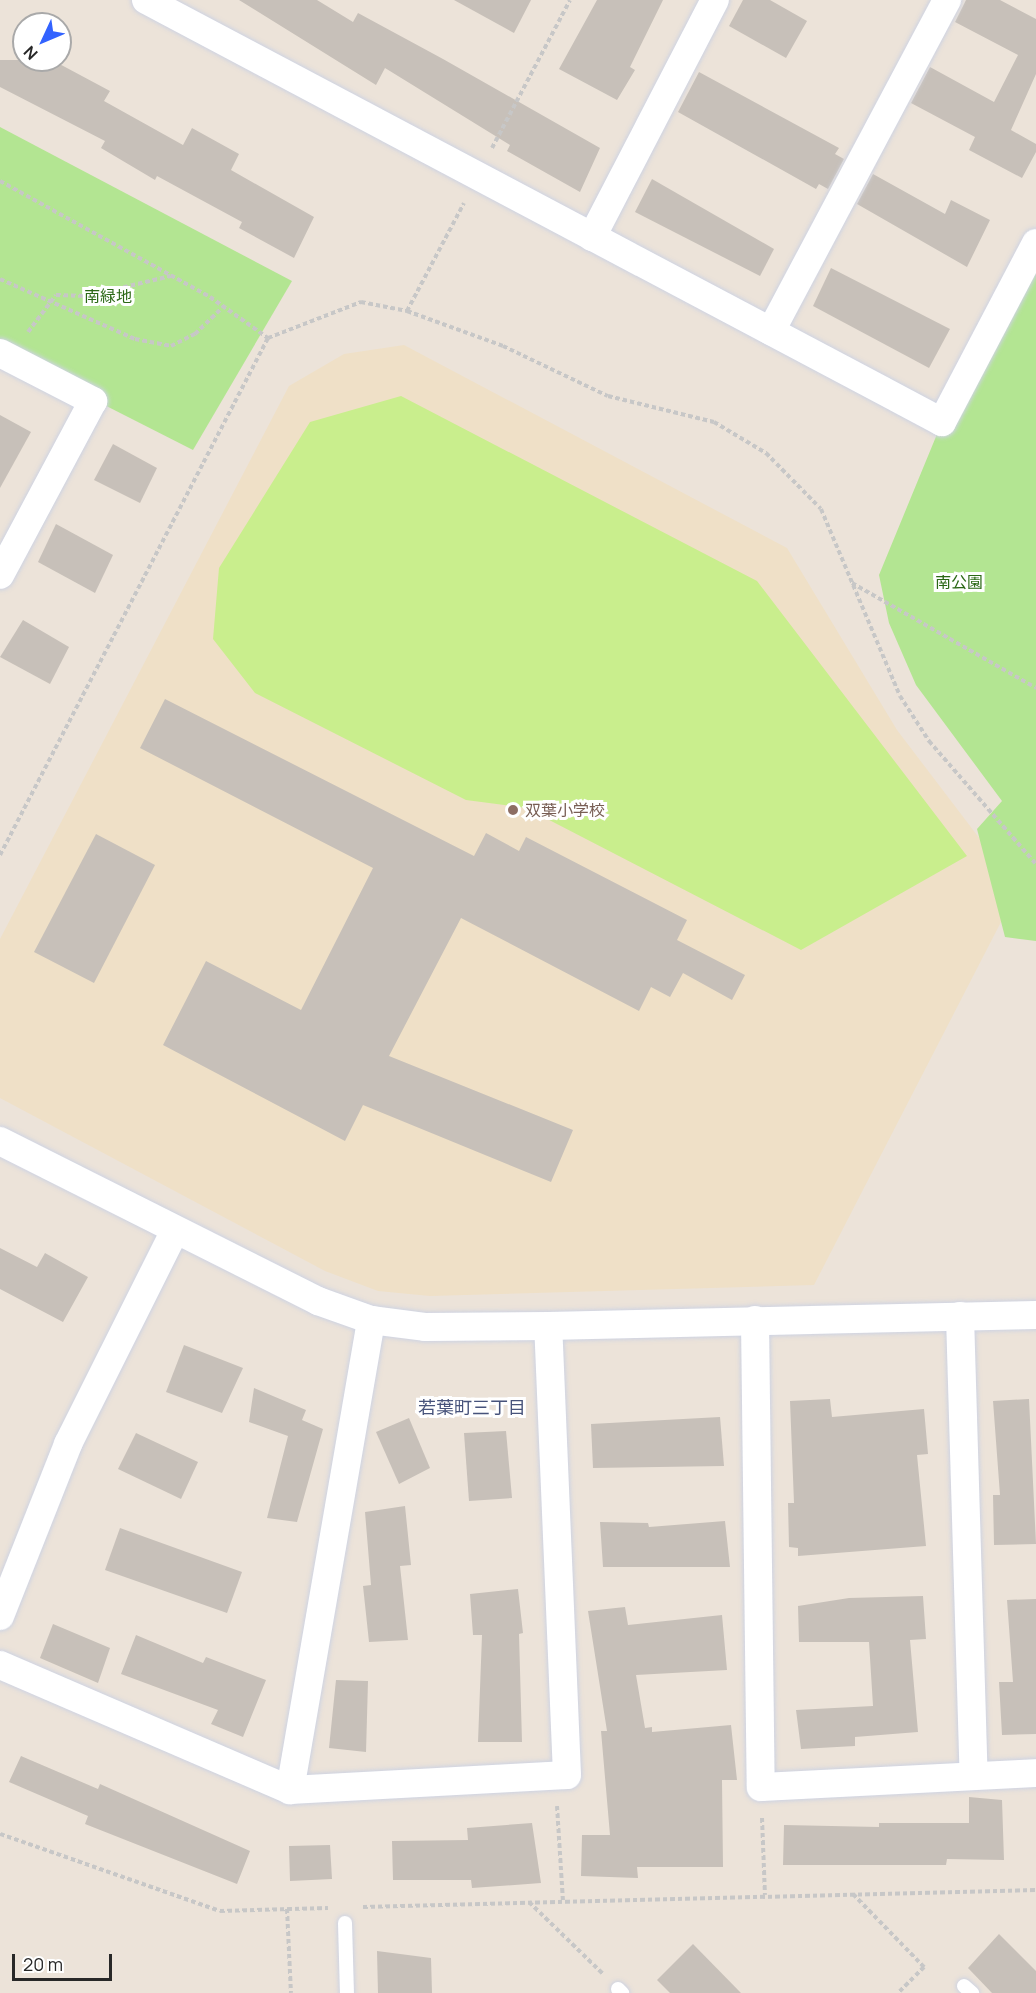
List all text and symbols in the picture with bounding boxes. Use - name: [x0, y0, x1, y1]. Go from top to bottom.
- north arrow: [12, 12, 72, 72]
- text: N: [19, 41, 42, 65]
- park label: 南緑地: [84, 286, 132, 306]
- park label: 南公園: [935, 572, 983, 592]
- place label: 双葉小学校: [525, 800, 605, 820]
- marker: 双葉小学校: [506, 803, 520, 817]
- district label: 若葉町三丁目: [418, 1396, 526, 1418]
- scale bar: [15, 1942, 116, 1980]
- text: 20 m: [23, 1952, 63, 1976]

